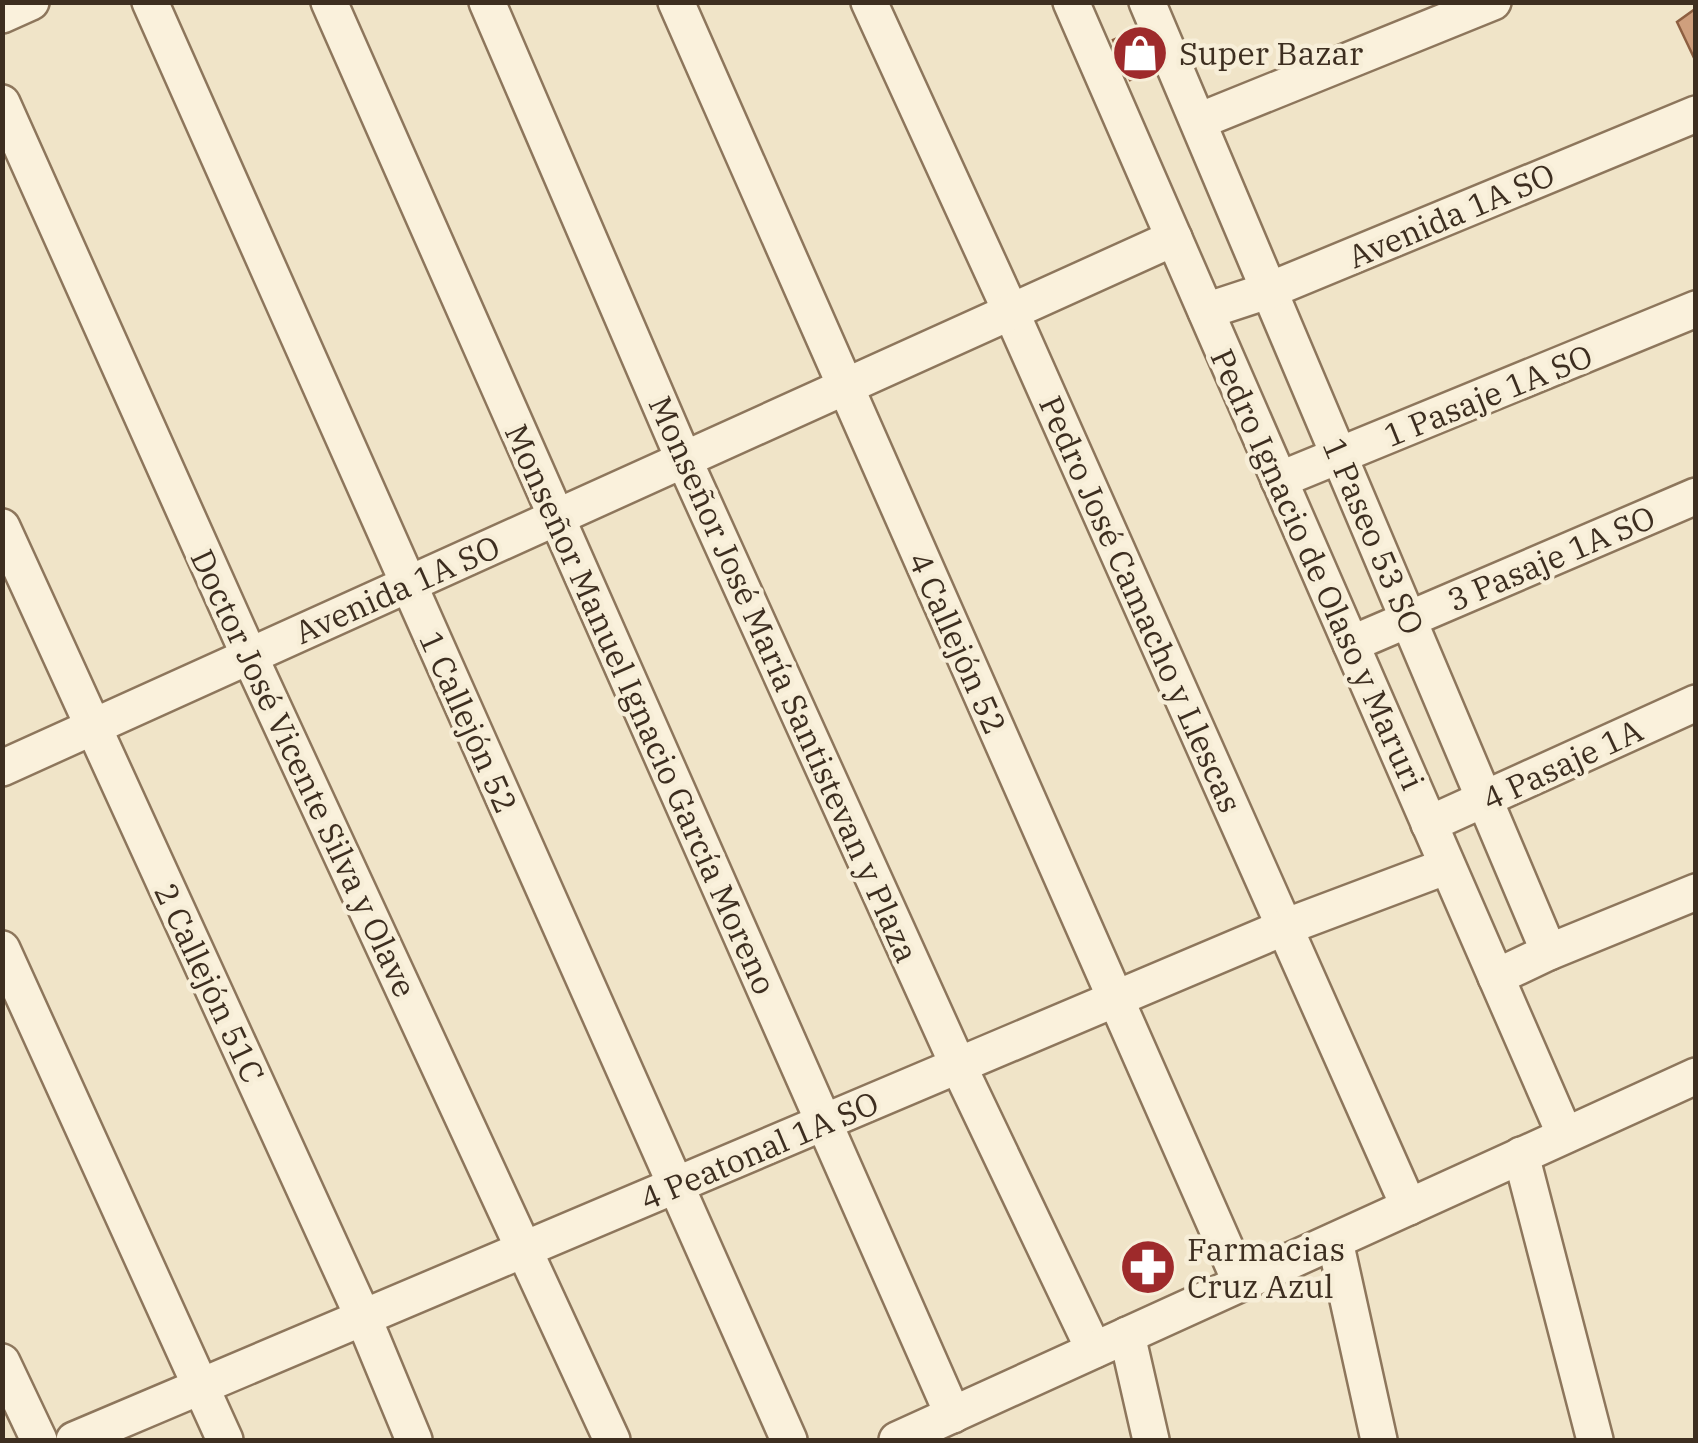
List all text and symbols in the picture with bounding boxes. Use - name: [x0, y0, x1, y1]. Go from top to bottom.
- shop icon: Super Bazar: [1110, 23, 1170, 83]
- place label: Super Bazar: [1179, 32, 1363, 74]
- street label: Avenida 1A SO: [1341, 153, 1561, 277]
- street label: 1 Pasaje 1A SO: [1378, 334, 1598, 456]
- street label: Pedro Ignacio de Olaso y Maruri: [1202, 342, 1434, 796]
- street label: Monseñor José María Santistevan y Plaza: [640, 389, 928, 969]
- street label: Pedro José Camacho y Llescas: [1030, 389, 1252, 819]
- street label: Monseñor Manuel Ignacio García Moreno: [496, 417, 786, 1001]
- street label: 1 Paseo 53 SO: [1314, 431, 1434, 641]
- street label: 3 Pasaje 1A SO: [1441, 495, 1661, 621]
- street label: Avenida 1A SO: [288, 525, 506, 653]
- street label: Doctor José Vicente Silva y Olave: [182, 542, 426, 1004]
- street label: 4 Callejón 52: [899, 545, 1017, 741]
- street label: 1 Callejón 52: [410, 624, 528, 820]
- street label: 4 Pasaje 1A: [1475, 709, 1649, 819]
- street label: 2 Callejón 51C: [145, 876, 275, 1090]
- street label: 4 Peatonal 1A SO: [633, 1081, 885, 1219]
- place label: Farmacias Cruz Azul: [1187, 1228, 1345, 1307]
- pharmacy icon: Farmacias Cruz Azul: [1118, 1237, 1178, 1297]

